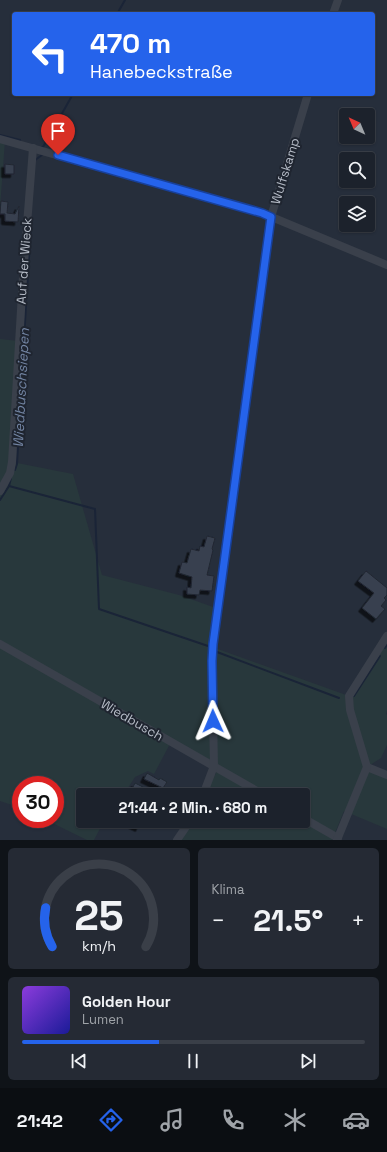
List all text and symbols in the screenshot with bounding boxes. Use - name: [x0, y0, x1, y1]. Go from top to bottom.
- text: 470 m: [90, 25, 171, 61]
- icon: left: [24, 28, 76, 80]
- text: Hanebeckstraße: [90, 60, 233, 83]
- north arrow: [339, 108, 375, 144]
- map controls: [339, 108, 375, 232]
- pin: [41, 114, 75, 155]
- icon: arrive: [47, 120, 69, 142]
- street label: Wulfskamp: [267, 136, 303, 206]
- button: search: [339, 152, 375, 188]
- button: layers: [339, 196, 375, 232]
- street label: Auf der Wieck: [13, 217, 35, 305]
- water label: Wiedbuschsiepen: [9, 327, 33, 448]
- street label: Wiedbusch: [98, 695, 166, 745]
- position arrow: [192, 700, 234, 742]
- speed limit sign: 30: [12, 776, 64, 828]
- text: 21:44 · 2 Min. · 680 m: [119, 798, 267, 817]
- text: Klima: [212, 881, 244, 898]
- text: 25: [74, 888, 124, 941]
- text: 21.5°: [253, 901, 323, 940]
- text: −: [212, 906, 225, 934]
- text: +: [351, 906, 365, 934]
- text: km/h: [82, 936, 116, 954]
- text: Golden Hour: [82, 992, 171, 1011]
- text: Lumen: [82, 1011, 124, 1028]
- icon: previous: [68, 1050, 90, 1072]
- icon: pause: [182, 1050, 204, 1072]
- icon: next: [297, 1050, 319, 1072]
- icon: directions: [97, 1106, 125, 1134]
- icon: music: [158, 1106, 186, 1134]
- icon: phone: [219, 1106, 247, 1134]
- icon: climate: [281, 1106, 309, 1134]
- icon: car: [342, 1106, 370, 1134]
- text: 21:42: [17, 1109, 63, 1132]

